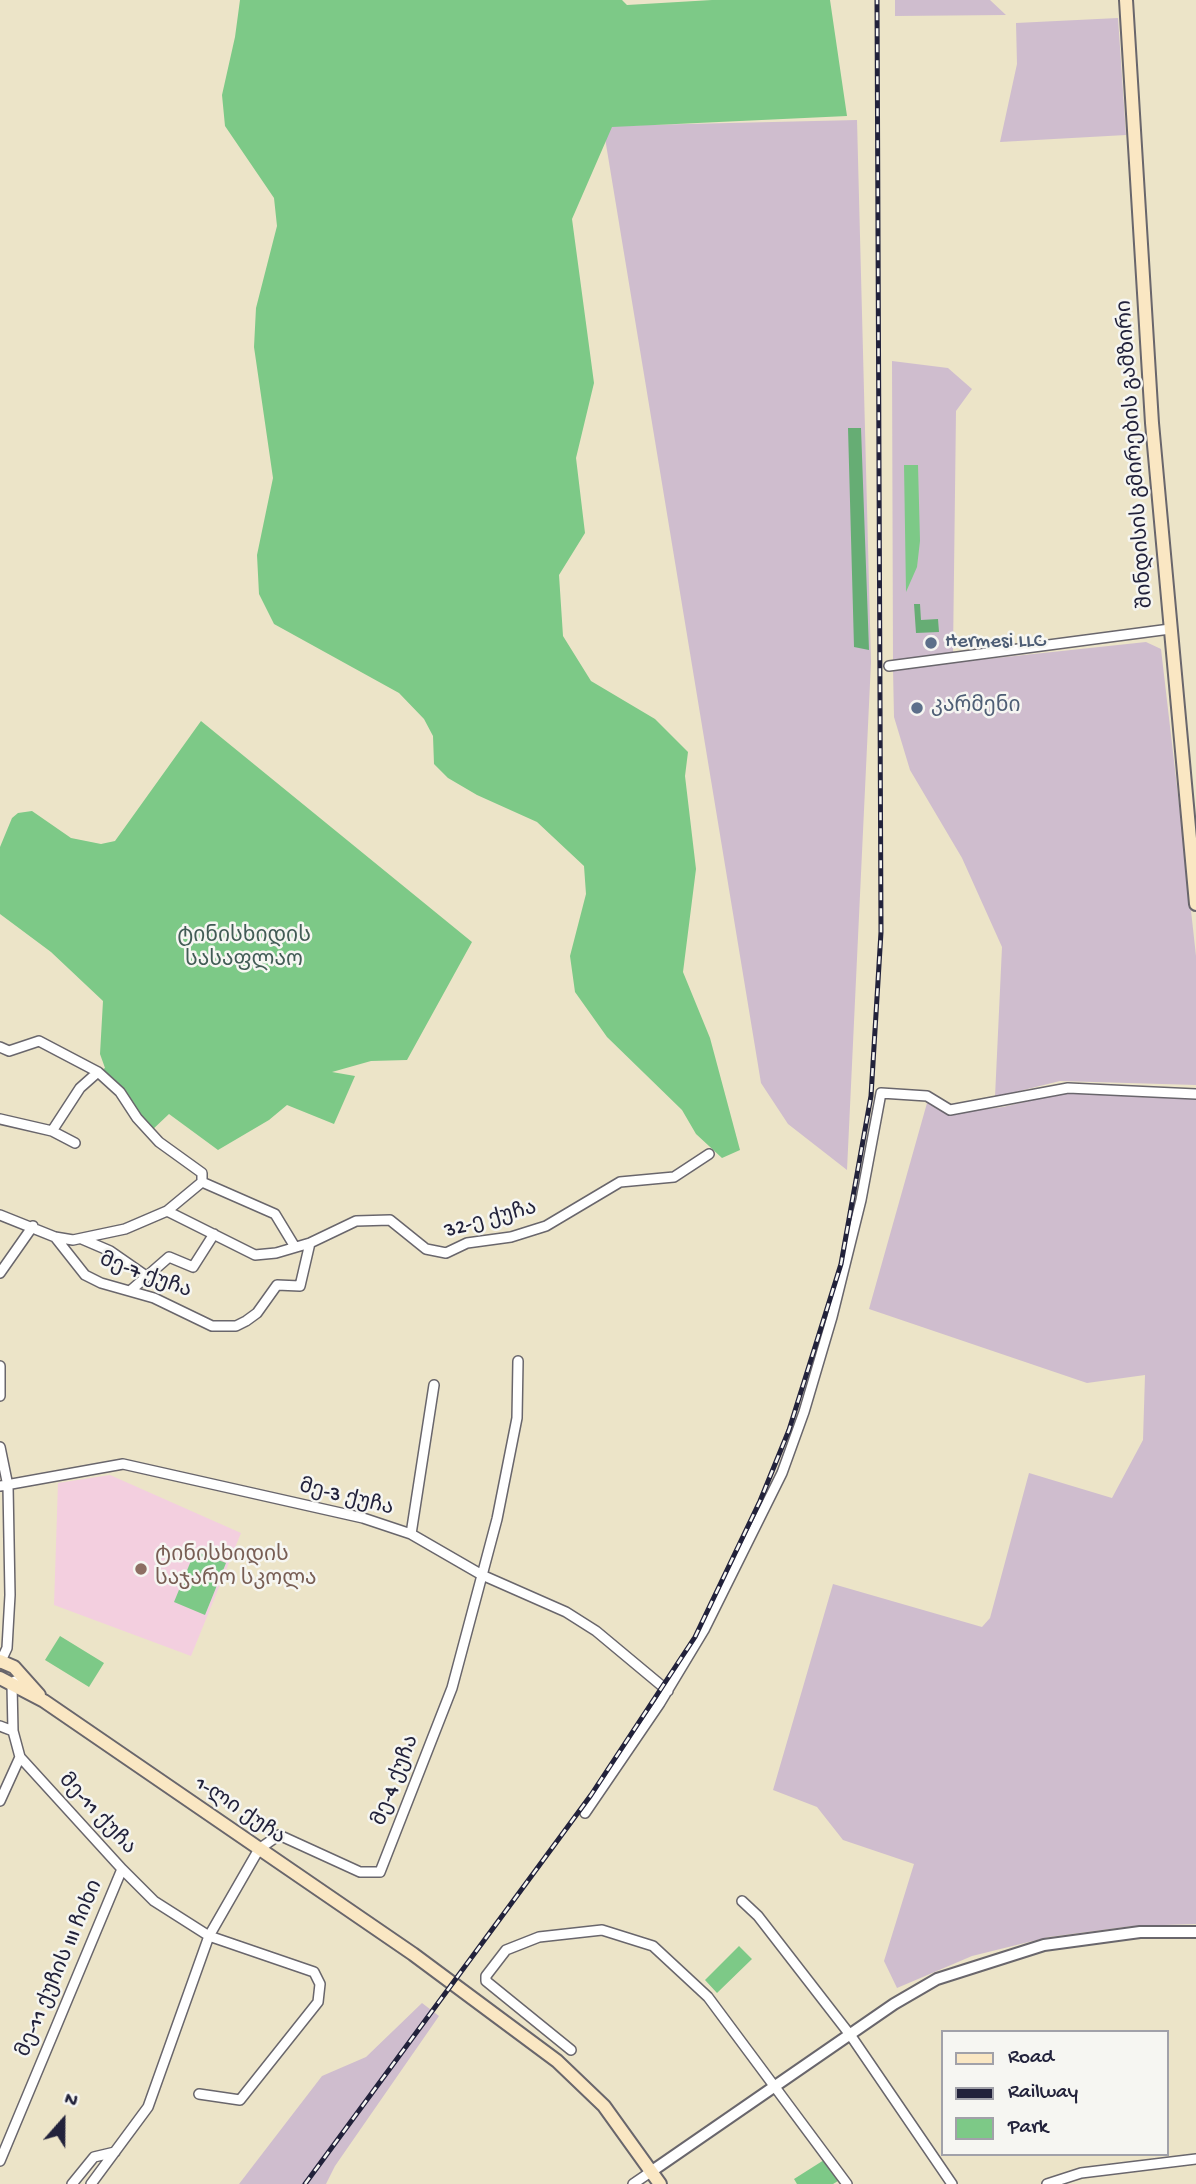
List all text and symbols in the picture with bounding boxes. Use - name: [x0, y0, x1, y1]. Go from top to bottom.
- street label: შინდისის გმირების გამზირი: [1114, 299, 1160, 609]
- place label: Hermesi LLC: [945, 630, 1045, 656]
- marker: Hermesi LLC: [923, 635, 939, 651]
- place label: კარმენი: [931, 695, 1020, 721]
- marker: კარმენი: [909, 700, 925, 716]
- park label: ტინისხიდის სასაფლაო: [177, 925, 311, 975]
- street label: 32-ე ქუჩა: [442, 1197, 540, 1245]
- street label: მე-7 ქუჩა: [96, 1249, 194, 1305]
- street label: მე-3 ქუჩა: [296, 1475, 396, 1523]
- place label: ტინისხიდის საჯარო სკოლა: [155, 1544, 317, 1594]
- marker: ტინისხიდის საჯარო სკოლა: [133, 1561, 149, 1577]
- street label: მე-4 ქუჩა: [368, 1732, 426, 1830]
- street label: მე-11 ქუჩა: [52, 1769, 140, 1861]
- street label: 1-ლი ქუჩა: [189, 1772, 289, 1852]
- street label: მე-11 ქუჩის III ჩიხი: [12, 1877, 110, 2061]
- legend: [940, 2030, 1168, 2156]
- text: Road: [1008, 2046, 1054, 2071]
- text: Railway: [1008, 2081, 1078, 2106]
- north arrow: [28, 2086, 98, 2156]
- text: N: [61, 2088, 81, 2114]
- text: Park: [1008, 2116, 1048, 2141]

